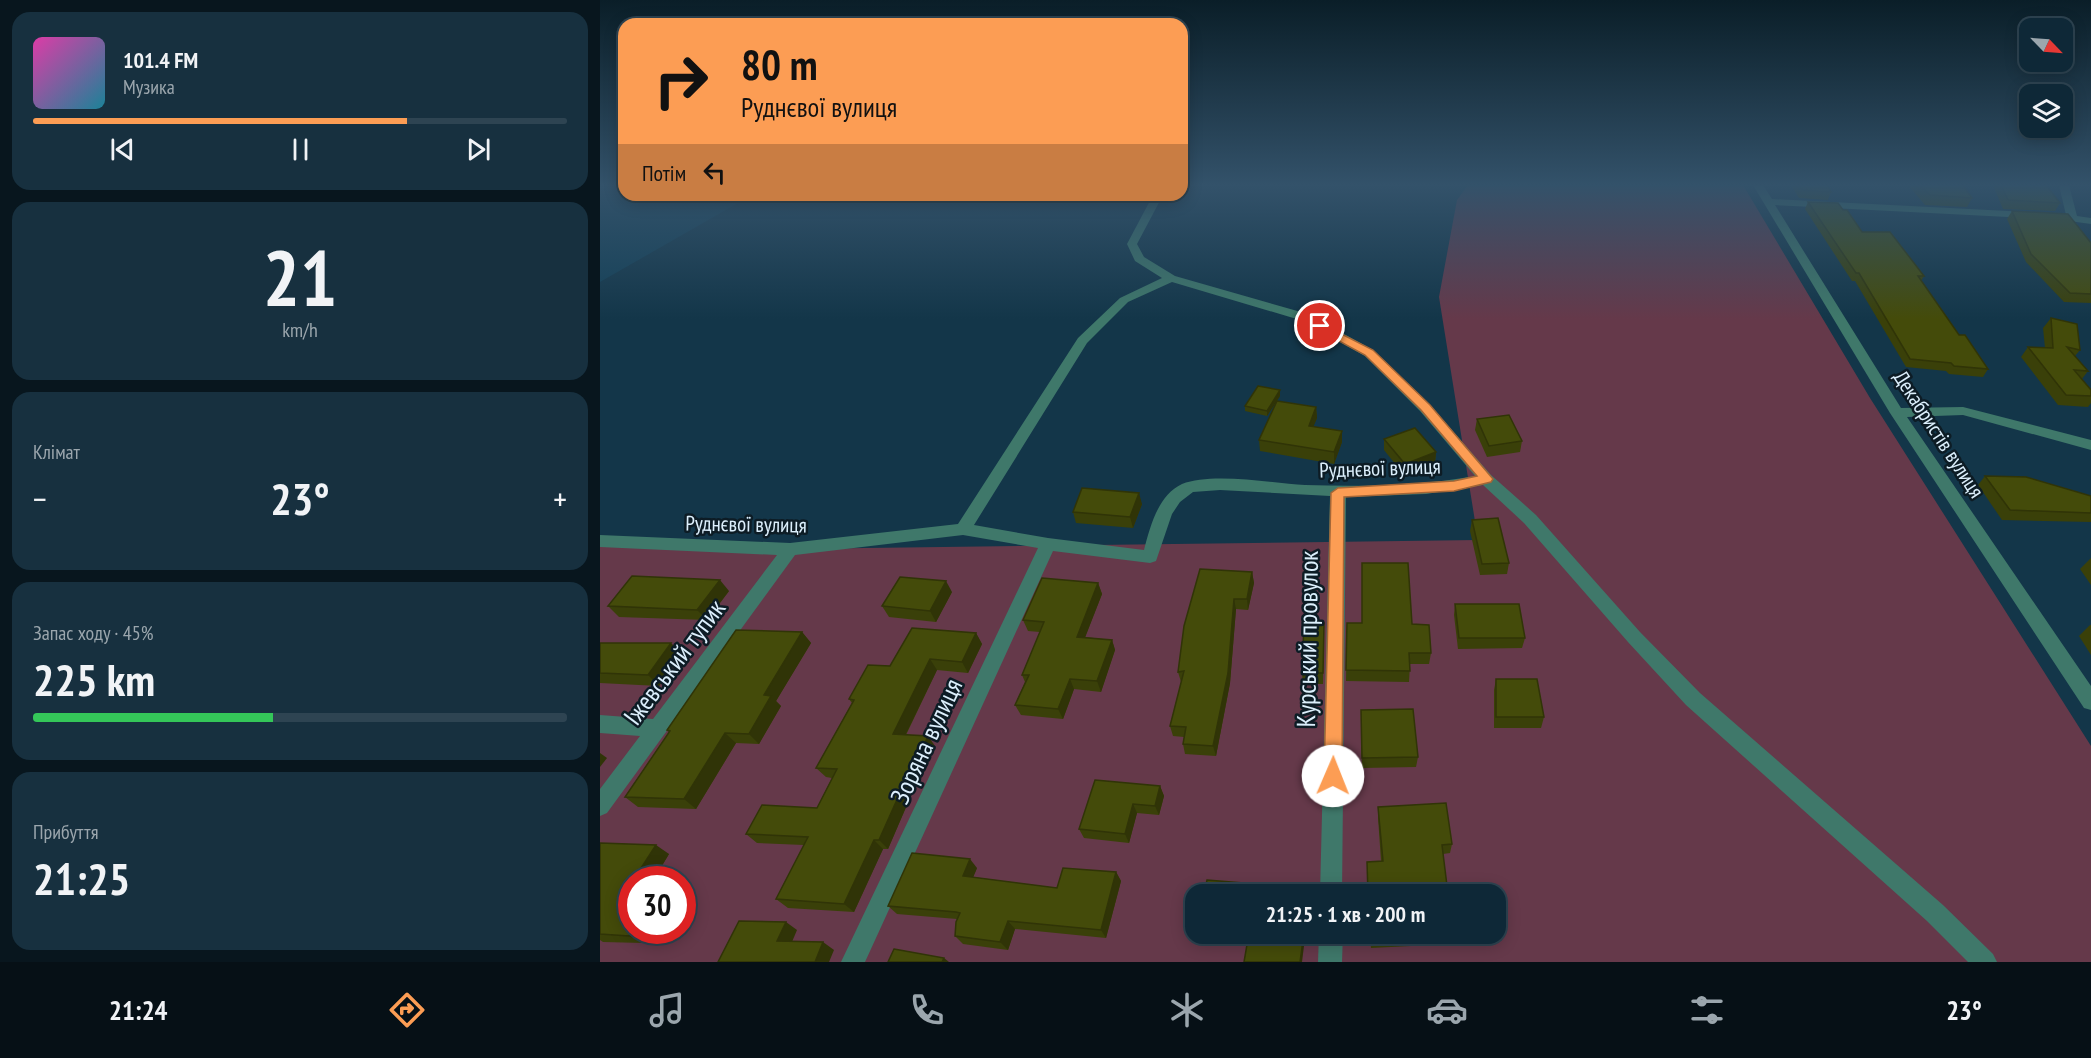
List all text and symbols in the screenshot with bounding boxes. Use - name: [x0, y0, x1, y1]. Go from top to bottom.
- north arrow: [2019, 18, 2073, 72]
- map controls: [2019, 18, 2073, 138]
- text: 80 m: [741, 37, 818, 92]
- icon: right: [642, 42, 720, 120]
- text: 101.4 FM: [123, 46, 198, 74]
- text: Музика: [123, 74, 175, 100]
- button: layers: [2019, 84, 2073, 138]
- text: Руднєвої вулиця: [741, 90, 897, 124]
- icon: previous: [106, 133, 139, 166]
- icon: pause: [284, 133, 317, 166]
- icon: next: [462, 133, 495, 166]
- icon: left: [698, 156, 731, 189]
- text: Потім: [642, 159, 686, 187]
- text: 21: [263, 227, 337, 328]
- pin: [1294, 300, 1345, 351]
- icon: arrive: [1303, 309, 1336, 342]
- text: km/h: [282, 317, 318, 343]
- street label: Декабристів вулиця: [1888, 365, 1990, 503]
- text: Клімат: [33, 439, 80, 465]
- street label: Руднєвої вулиця: [1319, 452, 1441, 484]
- text: 23°: [270, 469, 330, 527]
- text: −: [33, 477, 47, 520]
- text: +: [553, 477, 567, 520]
- street label: Руднєвої вулиця: [685, 509, 807, 539]
- street label: Курський провулок: [1289, 550, 1325, 728]
- street label: Іжевський тупик: [616, 592, 732, 732]
- text: Запас ходу · 45%: [33, 620, 153, 646]
- text: 225 km: [33, 650, 155, 708]
- street label: Зоряна вулиця: [883, 673, 969, 809]
- position arrow: [1301, 744, 1365, 808]
- text: Прибуття: [33, 819, 98, 845]
- text: 21:25: [33, 849, 130, 907]
- speed limit sign: 30: [618, 866, 696, 944]
- text: 21:25 · 1 хв · 200 m: [1266, 900, 1425, 928]
- icon: directions: [386, 989, 428, 1031]
- icon: music: [646, 989, 688, 1031]
- icon: phone: [906, 989, 948, 1031]
- icon: climate: [1166, 989, 1208, 1031]
- icon: car: [1426, 989, 1468, 1031]
- icon: filters: [1686, 989, 1728, 1031]
- text: 21:24: [109, 993, 167, 1027]
- text: 23°: [1946, 993, 1982, 1027]

